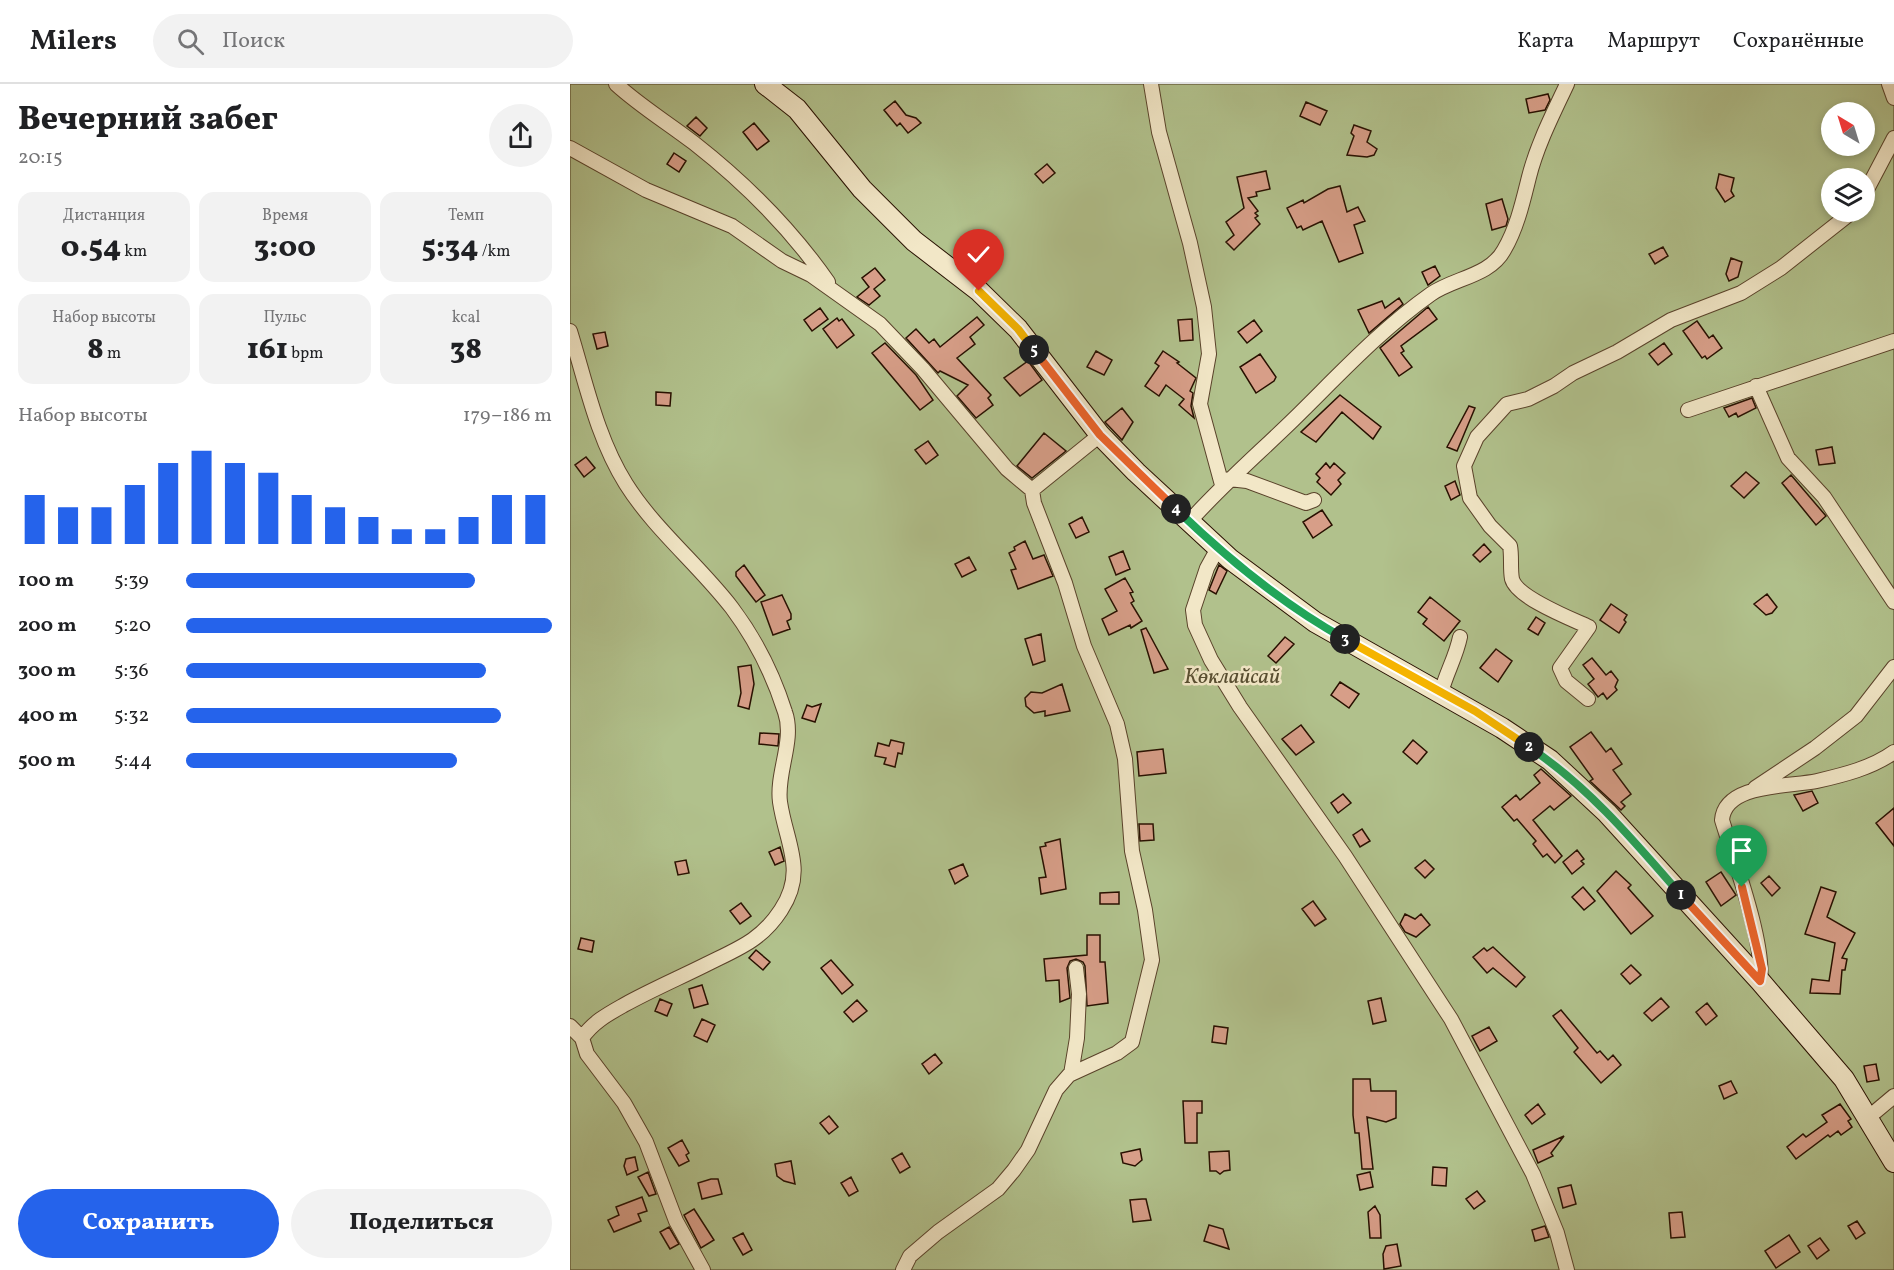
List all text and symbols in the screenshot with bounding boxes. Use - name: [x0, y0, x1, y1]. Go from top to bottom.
- search box: [153, 14, 573, 68]
- text: Milers: [30, 22, 117, 61]
- icon: search: [174, 25, 207, 58]
- text: Поиск: [222, 26, 285, 57]
- text: Карта: [1517, 27, 1574, 56]
- text: Маршрут: [1607, 27, 1700, 56]
- text: Сохранённые: [1733, 27, 1864, 56]
- text: Вечерний забег: [18, 98, 278, 144]
- north arrow: [1821, 102, 1875, 156]
- map controls: [1821, 102, 1875, 222]
- button: share: [489, 104, 552, 167]
- text: 20:15: [18, 144, 63, 172]
- button: layers: [1821, 168, 1875, 222]
- text: Дистанция: [63, 205, 145, 227]
- text: Время: [262, 205, 308, 227]
- text: Темп: [448, 205, 484, 227]
- text: 0.54: [61, 227, 121, 269]
- text: 3:00: [254, 227, 316, 269]
- text: 5:34: [422, 227, 479, 269]
- pin: [953, 229, 1004, 291]
- icon: check: [962, 238, 995, 271]
- text: km: [121, 241, 147, 263]
- text: /km: [479, 241, 510, 263]
- text: Набор высоты: [52, 307, 156, 329]
- text: Пульс: [263, 307, 307, 329]
- text: kcal: [452, 307, 480, 329]
- text: 8: [87, 329, 104, 371]
- text: 161: [247, 329, 288, 371]
- text: 38: [450, 329, 482, 371]
- pin: 5: [1019, 335, 1049, 365]
- text: 5: [1030, 339, 1038, 361]
- text: m: [104, 343, 121, 365]
- text: bpm: [288, 343, 323, 365]
- text: Набор высоты: [18, 402, 148, 430]
- text: 179–186 m: [463, 402, 552, 430]
- pin: 4: [1161, 494, 1191, 524]
- text: 4: [1171, 498, 1181, 520]
- text: 100 m: [18, 567, 74, 595]
- text: 5:39: [114, 567, 149, 595]
- text: 200 m: [18, 612, 76, 640]
- text: 5:20: [114, 612, 151, 640]
- pin: 3: [1330, 624, 1360, 654]
- text: 3: [1341, 628, 1349, 650]
- text: 300 m: [18, 657, 76, 685]
- text: 5:36: [114, 657, 149, 685]
- park label: Көклайсай: [1184, 662, 1280, 693]
- text: 400 m: [18, 702, 78, 730]
- text: 5:32: [114, 702, 149, 730]
- pin: 2: [1514, 732, 1544, 762]
- text: 2: [1525, 736, 1533, 758]
- text: 500 m: [18, 747, 76, 775]
- text: 5:44: [114, 747, 152, 775]
- pin: [1716, 825, 1767, 887]
- icon: arrive: [1725, 834, 1758, 867]
- pin: 1: [1666, 880, 1696, 910]
- text: 1: [1678, 884, 1684, 906]
- button: Сохранить: [18, 1189, 279, 1258]
- button: Поделиться: [291, 1189, 552, 1258]

